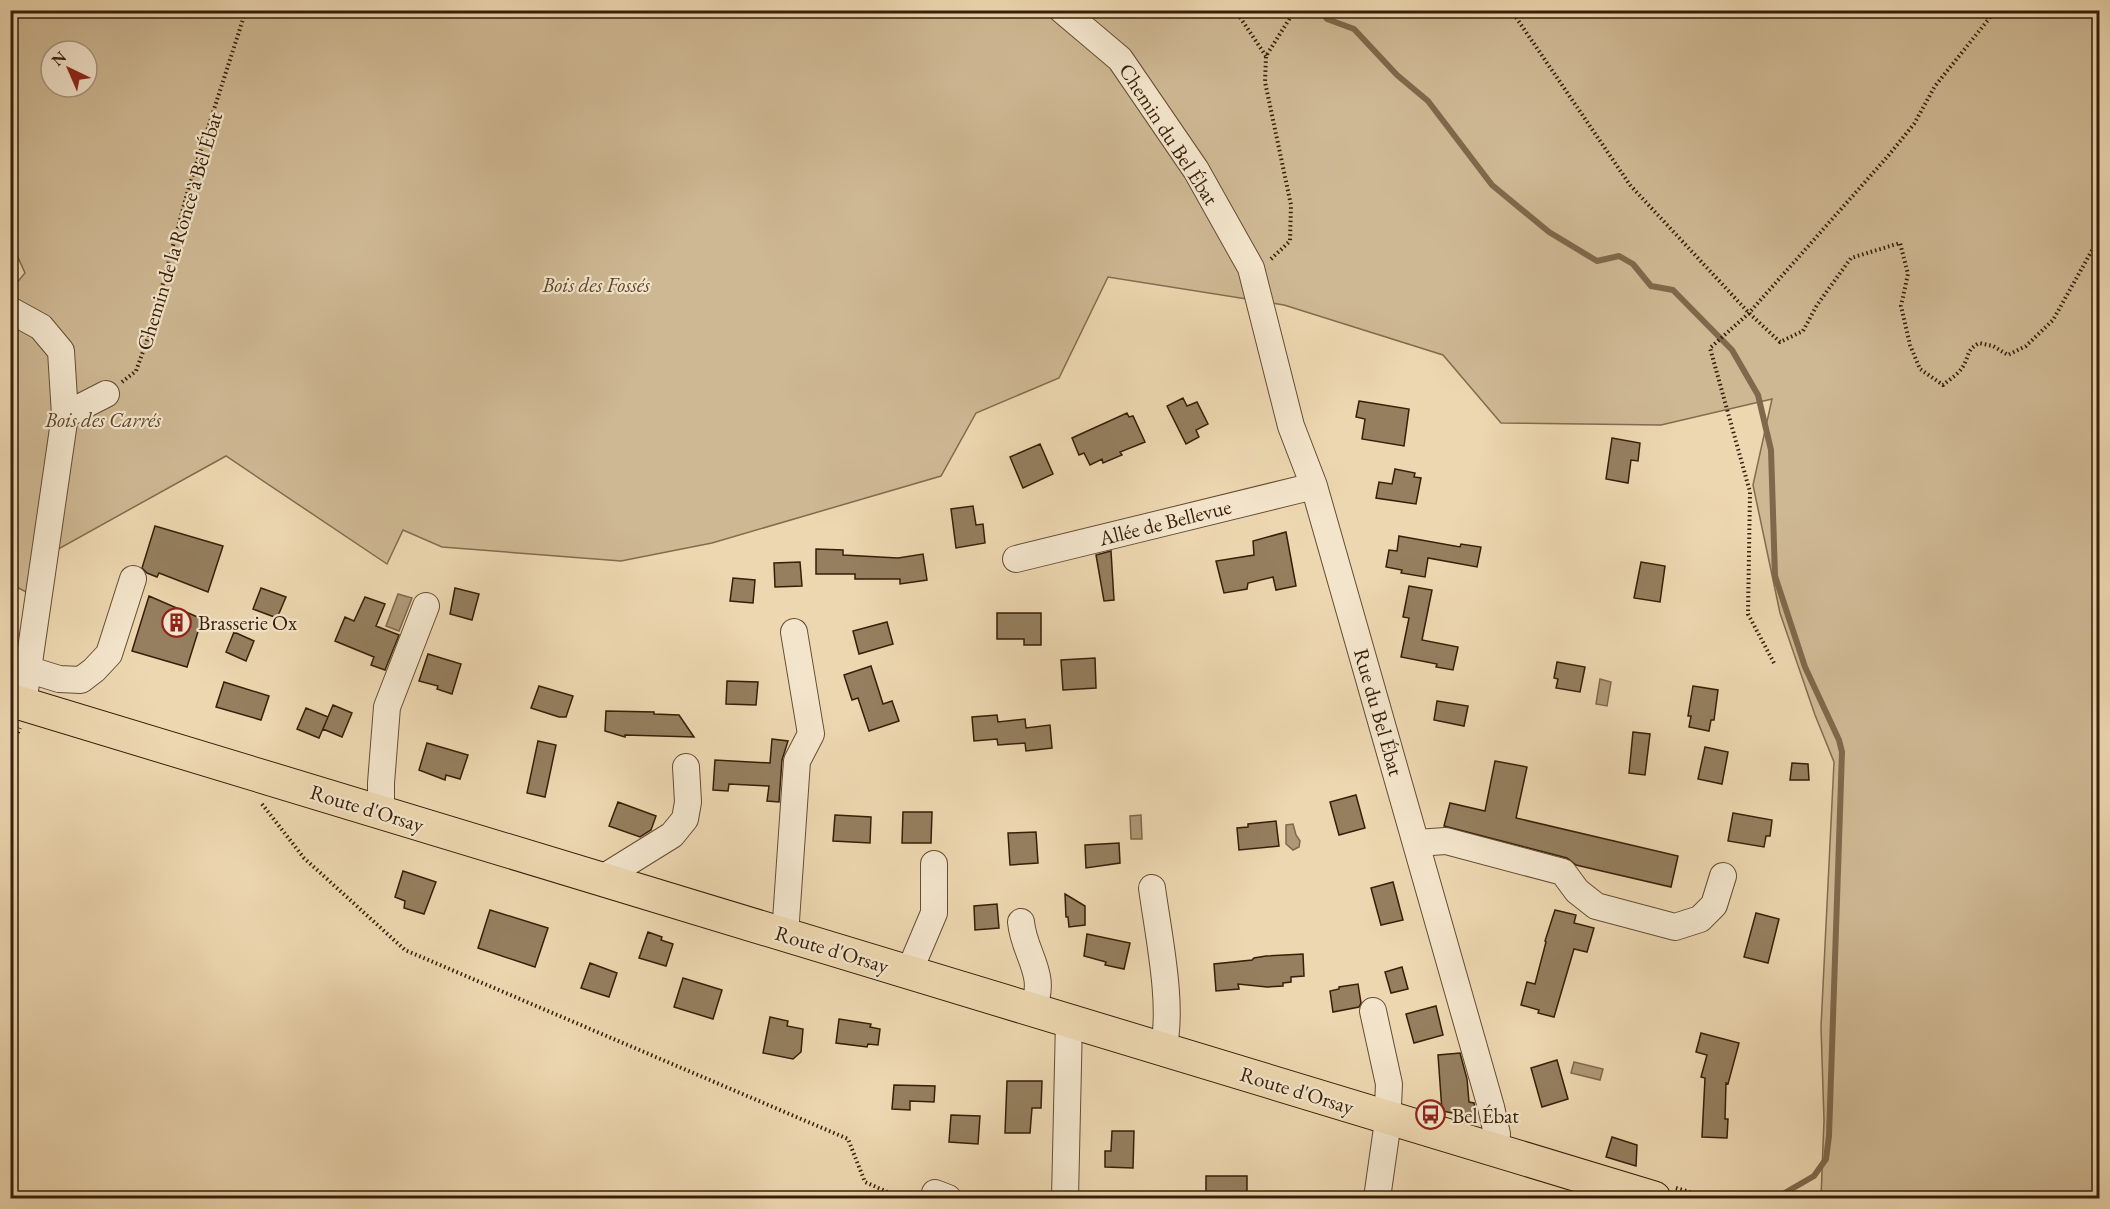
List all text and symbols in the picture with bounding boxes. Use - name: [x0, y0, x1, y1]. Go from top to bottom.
- north arrow: [39, 39, 99, 99]
- text: N: [47, 46, 71, 71]
- street label: Chemin du Bel Ébat: [1113, 58, 1225, 210]
- street label: Chemin de la Ronce à Bel Ébat: [130, 108, 228, 353]
- park label: Bois des Fossés: [541, 271, 650, 298]
- park label: Bois des Carrés: [44, 406, 161, 433]
- street label: Allée de Bellevue: [1095, 493, 1234, 552]
- building icon: Brasserie Ox: [161, 606, 193, 638]
- place label: Brasserie Ox: [198, 609, 297, 636]
- street label: Rue du Bel Ébat: [1348, 645, 1410, 779]
- street label: Route d'Orsay: [307, 778, 428, 838]
- street label: Route d'Orsay: [772, 919, 893, 979]
- street label: Route d'Orsay: [1237, 1060, 1358, 1120]
- bus stop icon: Bel Ébat: [1415, 1099, 1447, 1131]
- place label: Bel Ébat: [1452, 1102, 1519, 1129]

